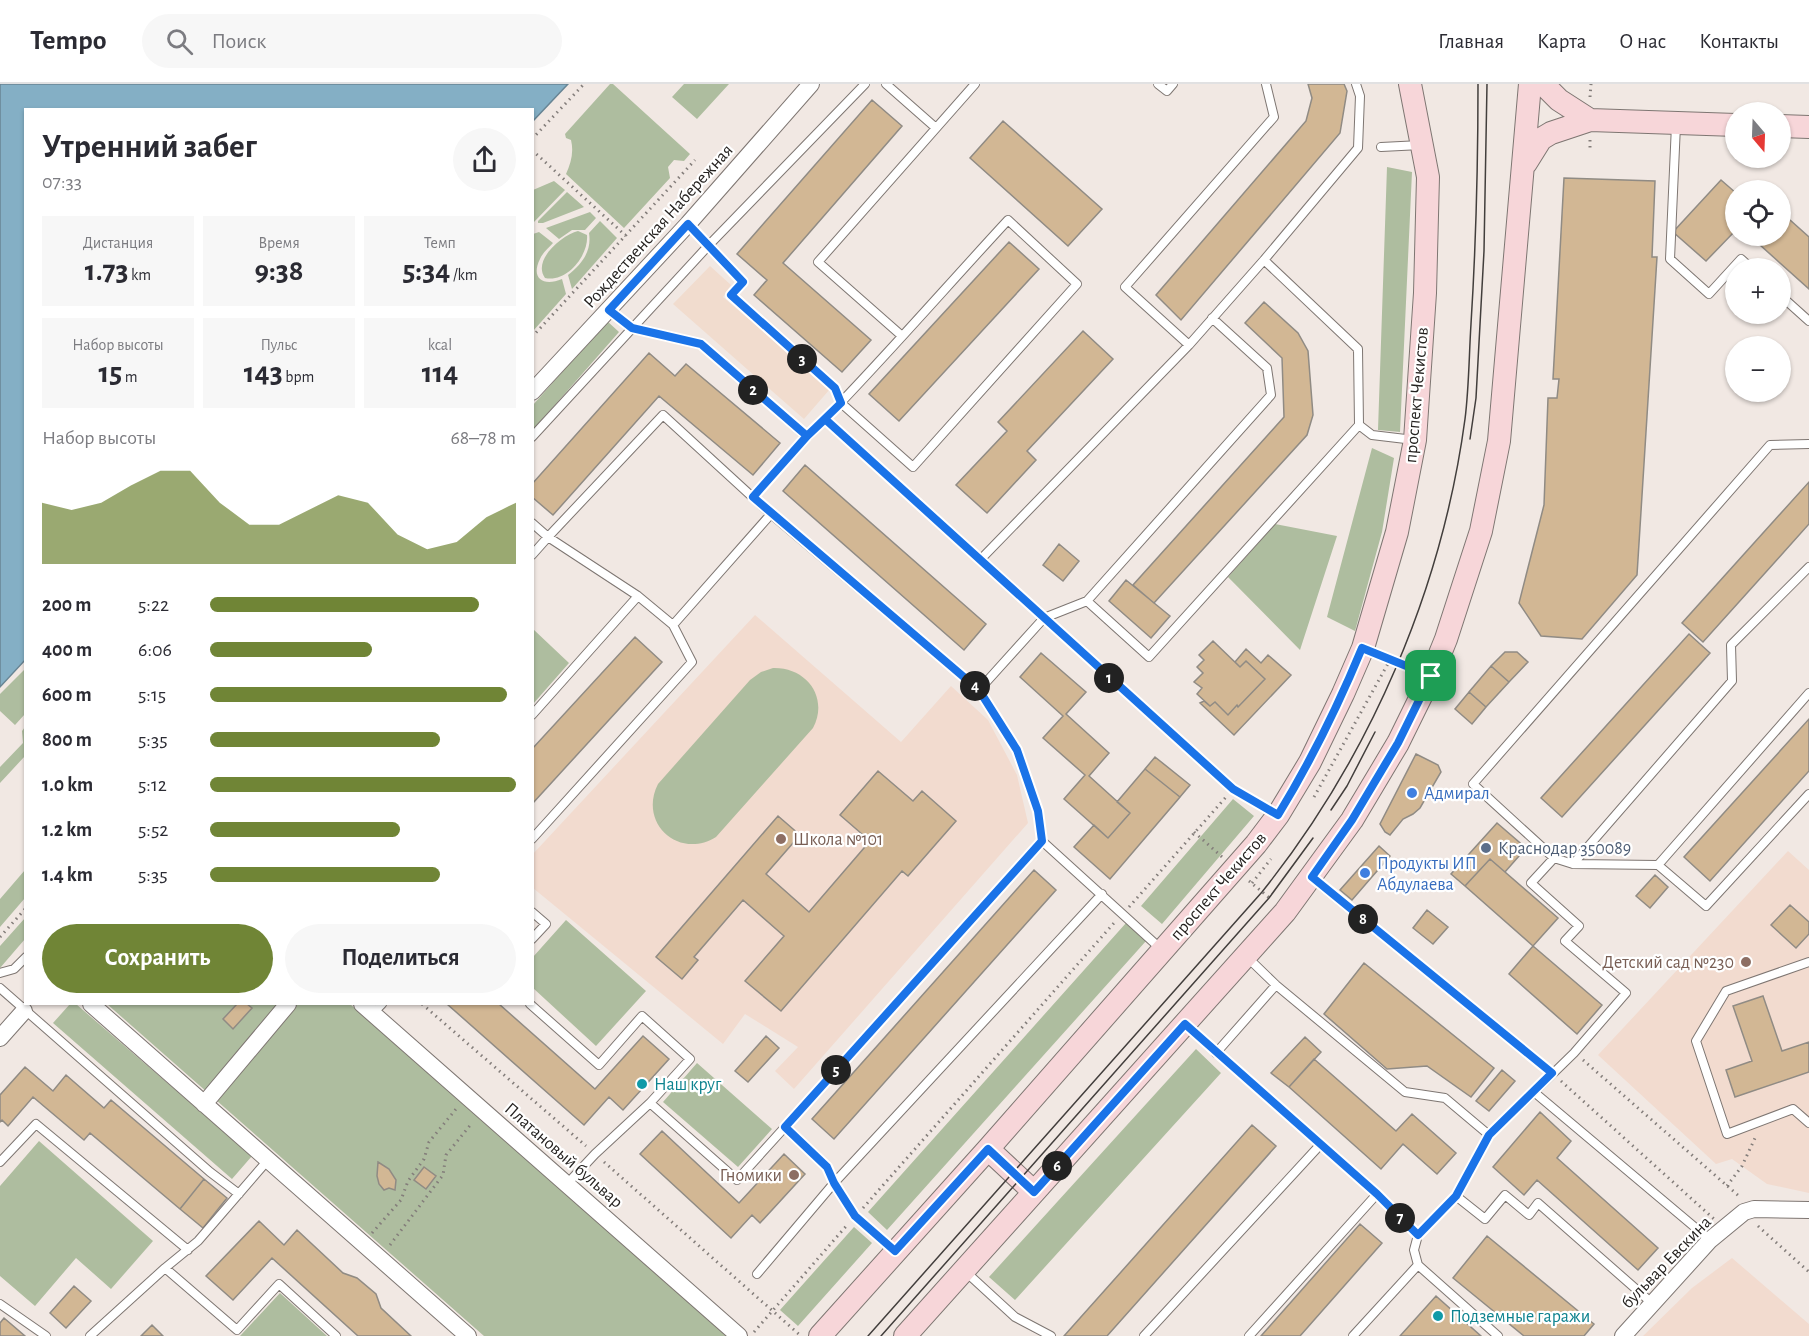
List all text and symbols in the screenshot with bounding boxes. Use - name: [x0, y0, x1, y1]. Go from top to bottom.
- search box: [142, 14, 562, 68]
- icon: search: [163, 25, 196, 58]
- text: Tempo: [30, 27, 106, 55]
- text: Поиск: [211, 30, 266, 52]
- text: Главная: [1438, 31, 1504, 52]
- text: Карта: [1537, 31, 1586, 52]
- text: О нас: [1619, 31, 1666, 52]
- text: Контакты: [1699, 31, 1779, 52]
- north arrow: [1725, 102, 1791, 168]
- map controls: [1725, 102, 1791, 402]
- button: share: [453, 128, 516, 191]
- text: Утренний забег: [42, 131, 257, 164]
- street label: Рождественская Набережная: [580, 141, 737, 312]
- text: 07:33: [42, 172, 82, 192]
- button: locate: [1725, 180, 1791, 246]
- text: Дистанция: [83, 235, 153, 251]
- text: Время: [258, 235, 300, 251]
- text: Темп: [424, 235, 456, 251]
- text: 1.73: [85, 256, 128, 286]
- text: 9:38: [254, 256, 304, 286]
- text: 5:34: [402, 256, 450, 286]
- button: +: [1725, 258, 1791, 324]
- text: km: [128, 267, 151, 283]
- text: /km: [450, 267, 478, 283]
- street label: проспект Чекистов: [1402, 326, 1432, 464]
- button: −: [1725, 336, 1791, 402]
- text: Набор высоты: [72, 337, 164, 353]
- text: Пульс: [260, 337, 298, 353]
- text: kcal: [428, 337, 452, 353]
- pin: 3: [787, 344, 817, 374]
- text: 3: [799, 351, 805, 367]
- text: 15: [98, 358, 122, 388]
- text: 143: [244, 358, 283, 388]
- text: 114: [422, 358, 458, 388]
- text: m: [122, 369, 138, 385]
- text: bpm: [283, 369, 314, 385]
- pin: 2: [738, 375, 768, 405]
- text: 2: [749, 382, 757, 398]
- text: Набор высоты: [42, 428, 156, 448]
- text: 68–78 m: [450, 428, 516, 448]
- text: 200 m: [42, 595, 91, 615]
- text: 5:22: [138, 595, 169, 615]
- text: 400 m: [42, 640, 92, 660]
- text: 6:06: [138, 640, 172, 660]
- pin: [1405, 650, 1456, 701]
- icon: arrive: [1414, 659, 1447, 692]
- pin: 1: [1094, 663, 1124, 693]
- text: 1: [1106, 670, 1112, 686]
- pin: 4: [960, 671, 990, 701]
- text: 4: [971, 678, 979, 694]
- text: 600 m: [42, 685, 92, 705]
- text: 5:15: [138, 685, 166, 705]
- text: 800 m: [42, 730, 92, 750]
- text: 5:35: [138, 730, 168, 750]
- text: 1.0 km: [42, 775, 93, 795]
- text: 5:12: [138, 775, 167, 795]
- place label: Адмирал: [1424, 785, 1490, 803]
- marker: Адмирал: [1405, 786, 1419, 800]
- text: 1.2 km: [42, 820, 92, 840]
- text: 5:52: [138, 820, 168, 840]
- street label: проспект Чекистов: [1167, 829, 1270, 944]
- place label: Школа №101: [793, 831, 883, 849]
- marker: Школа №101: [774, 832, 788, 846]
- place label: Краснодар 350089: [1498, 840, 1631, 858]
- marker: Краснодар 350089: [1479, 841, 1493, 855]
- place label: Продукты ИП Абдулаева: [1377, 855, 1477, 894]
- text: 1.4 km: [42, 865, 93, 885]
- text: 5:35: [138, 865, 168, 885]
- marker: Продукты ИП Абдулаева: [1358, 866, 1372, 880]
- pin: 8: [1348, 904, 1378, 934]
- text: 8: [1359, 911, 1367, 927]
- button: Сохранить: [42, 924, 273, 993]
- button: Поделиться: [285, 924, 516, 993]
- place label: Детский сад №230: [1602, 954, 1734, 972]
- marker: Детский сад №230: [1739, 955, 1753, 969]
- pin: 5: [821, 1055, 851, 1085]
- text: 5: [833, 1062, 839, 1078]
- place label: Наш круг: [654, 1076, 722, 1094]
- marker: Наш круг: [635, 1077, 649, 1091]
- street label: Платановый бульвар: [501, 1099, 627, 1212]
- pin: 6: [1042, 1151, 1072, 1181]
- text: 6: [1053, 1158, 1061, 1174]
- place label: Гномики: [720, 1167, 782, 1185]
- marker: Гномики: [787, 1168, 801, 1182]
- pin: 7: [1385, 1203, 1415, 1233]
- text: 7: [1397, 1210, 1403, 1226]
- street label: бульвар Евскина: [1618, 1212, 1715, 1312]
- place label: Подземные гаражи: [1450, 1308, 1590, 1326]
- marker: Подземные гаражи: [1431, 1309, 1445, 1323]

